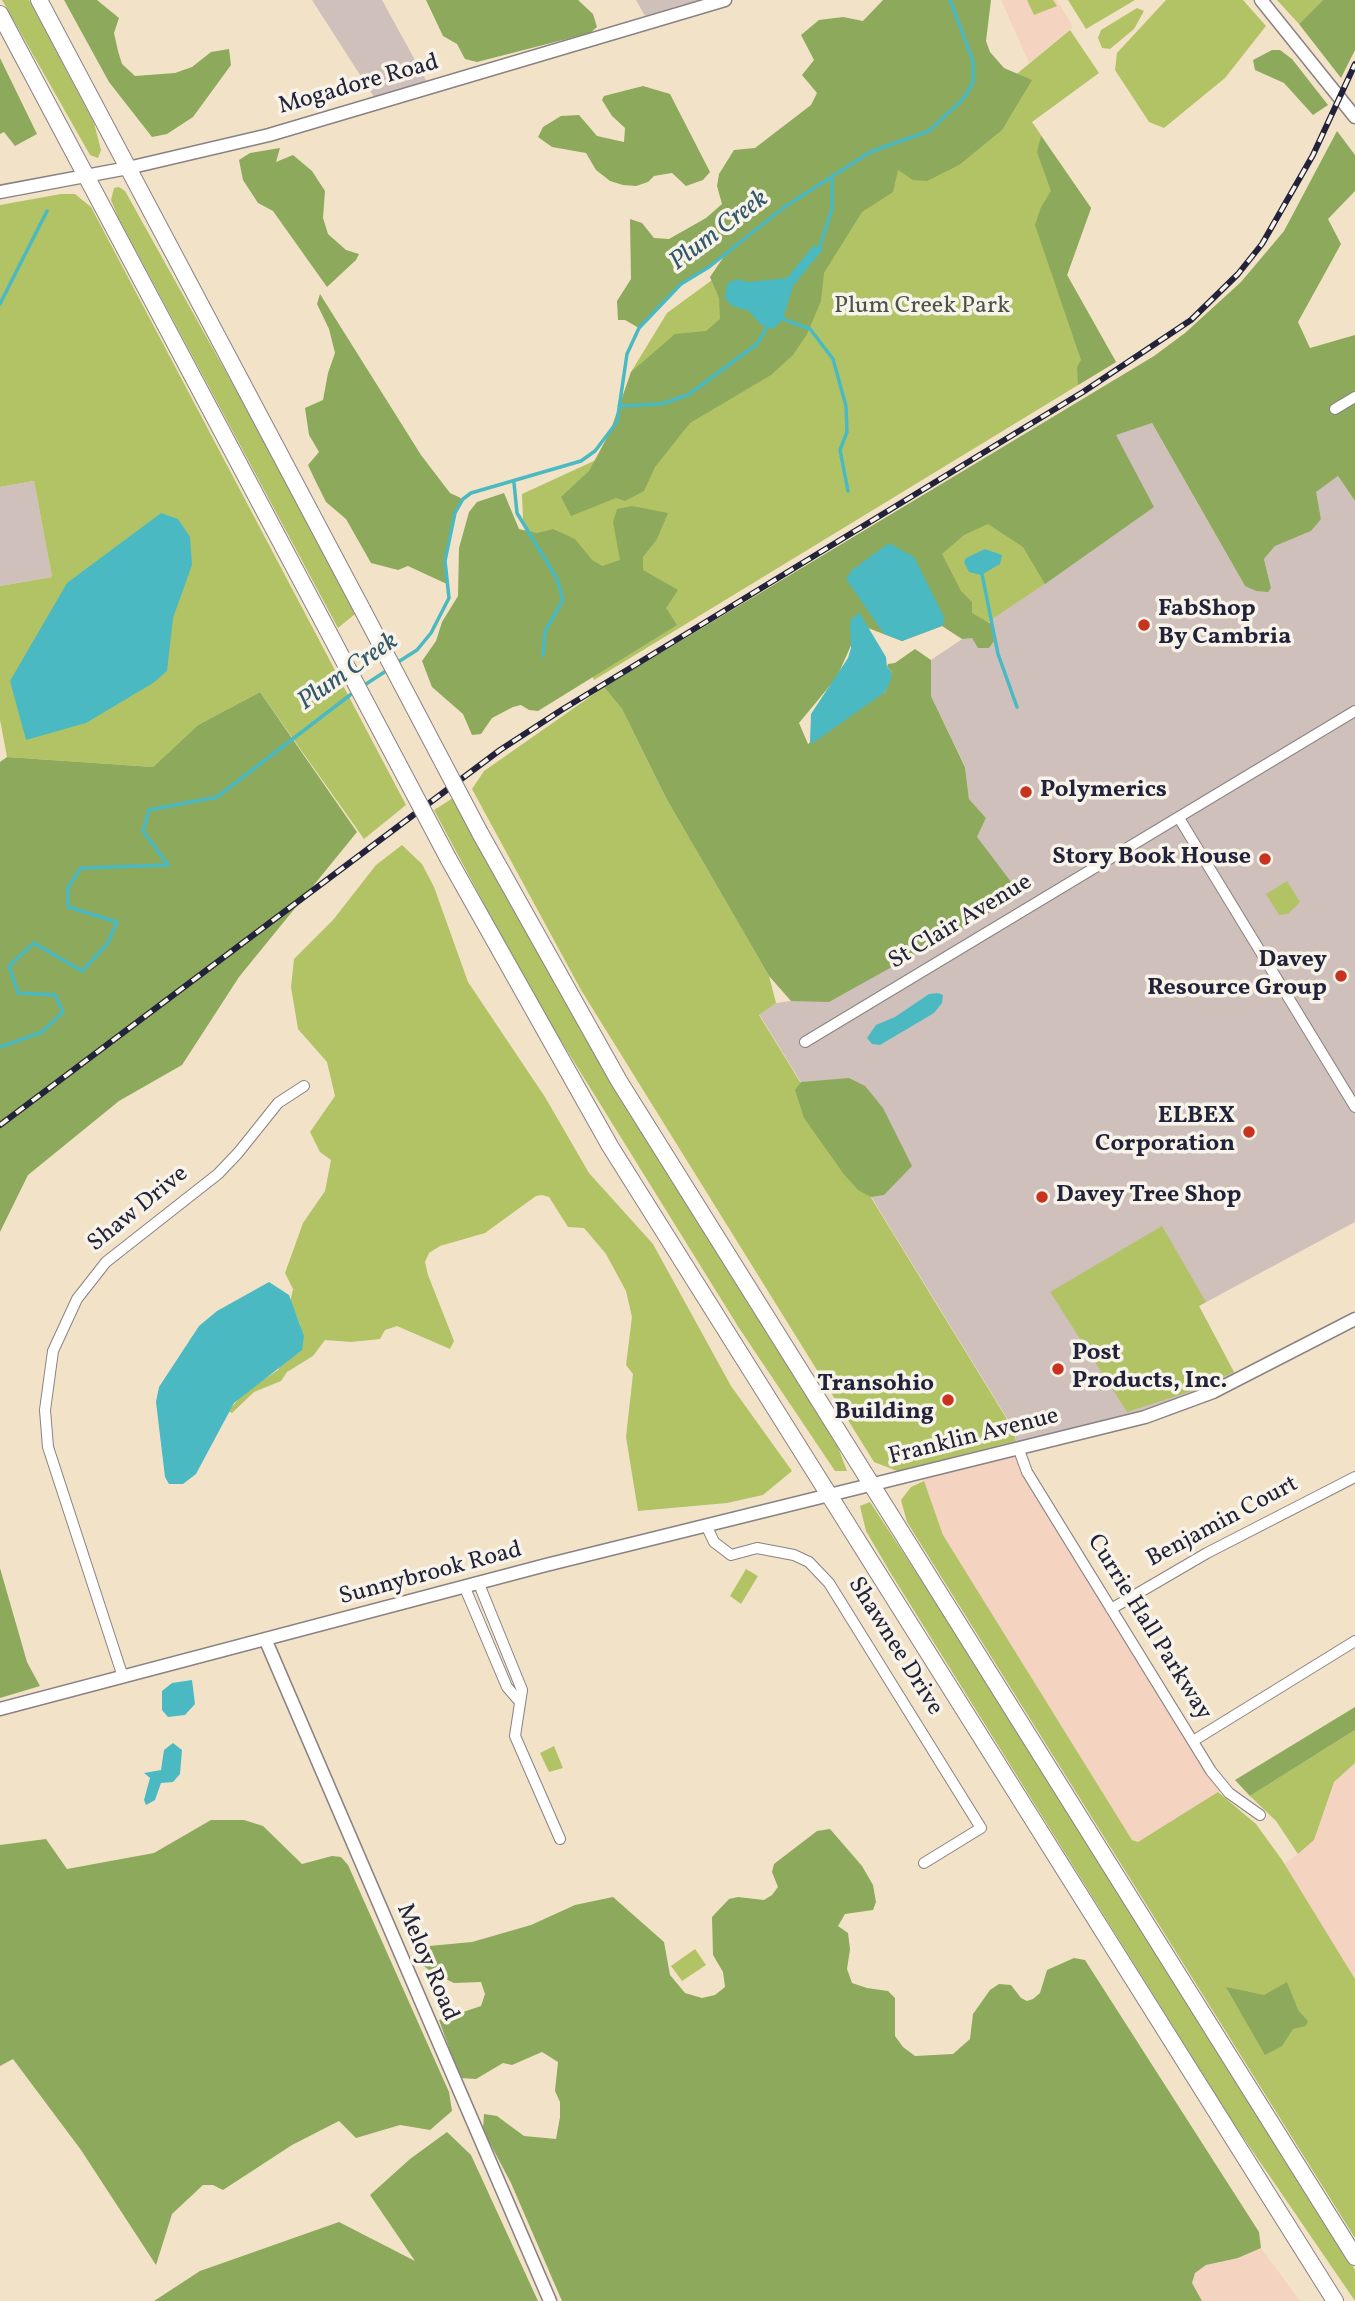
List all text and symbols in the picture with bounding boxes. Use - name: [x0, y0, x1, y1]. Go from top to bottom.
- street label: Mogadore Road: [275, 49, 443, 123]
- water label: Plum Creek: [664, 185, 776, 279]
- park label: Plum Creek Park: [834, 294, 1010, 322]
- place label: FabShop By Cambria: [1158, 597, 1291, 653]
- marker: FabShop By Cambria: [1136, 617, 1152, 633]
- water label: Plum Creek: [293, 627, 405, 719]
- place label: Polymerics: [1040, 778, 1167, 806]
- marker: Polymerics: [1018, 784, 1034, 800]
- place label: Story Book House: [1052, 845, 1251, 873]
- marker: Story Book House: [1257, 851, 1273, 867]
- street label: St Clair Avenue: [884, 869, 1038, 977]
- place label: Davey Resource Group: [1147, 948, 1327, 1004]
- marker: Davey Resource Group: [1333, 968, 1349, 984]
- place label: ELBEX Corporation: [1095, 1104, 1235, 1160]
- marker: ELBEX Corporation: [1241, 1124, 1257, 1140]
- street label: Shaw Drive: [83, 1161, 195, 1259]
- place label: Davey Tree Shop: [1056, 1183, 1241, 1211]
- marker: Davey Tree Shop: [1034, 1189, 1050, 1205]
- place label: Post Products, Inc.: [1072, 1341, 1227, 1397]
- marker: Post Products, Inc.: [1050, 1361, 1066, 1377]
- place label: Transohio Building: [817, 1372, 934, 1428]
- marker: Transohio Building: [940, 1392, 956, 1408]
- street label: Franklin Avenue: [886, 1403, 1062, 1473]
- street label: Benjamin Court: [1142, 1471, 1304, 1575]
- street label: Currie Hall Parkway: [1079, 1530, 1217, 1726]
- street label: Sunnybrook Road: [336, 1537, 526, 1613]
- street label: Shawnee Drive: [840, 1572, 948, 1722]
- street label: Meloy Road: [388, 1900, 464, 2026]

